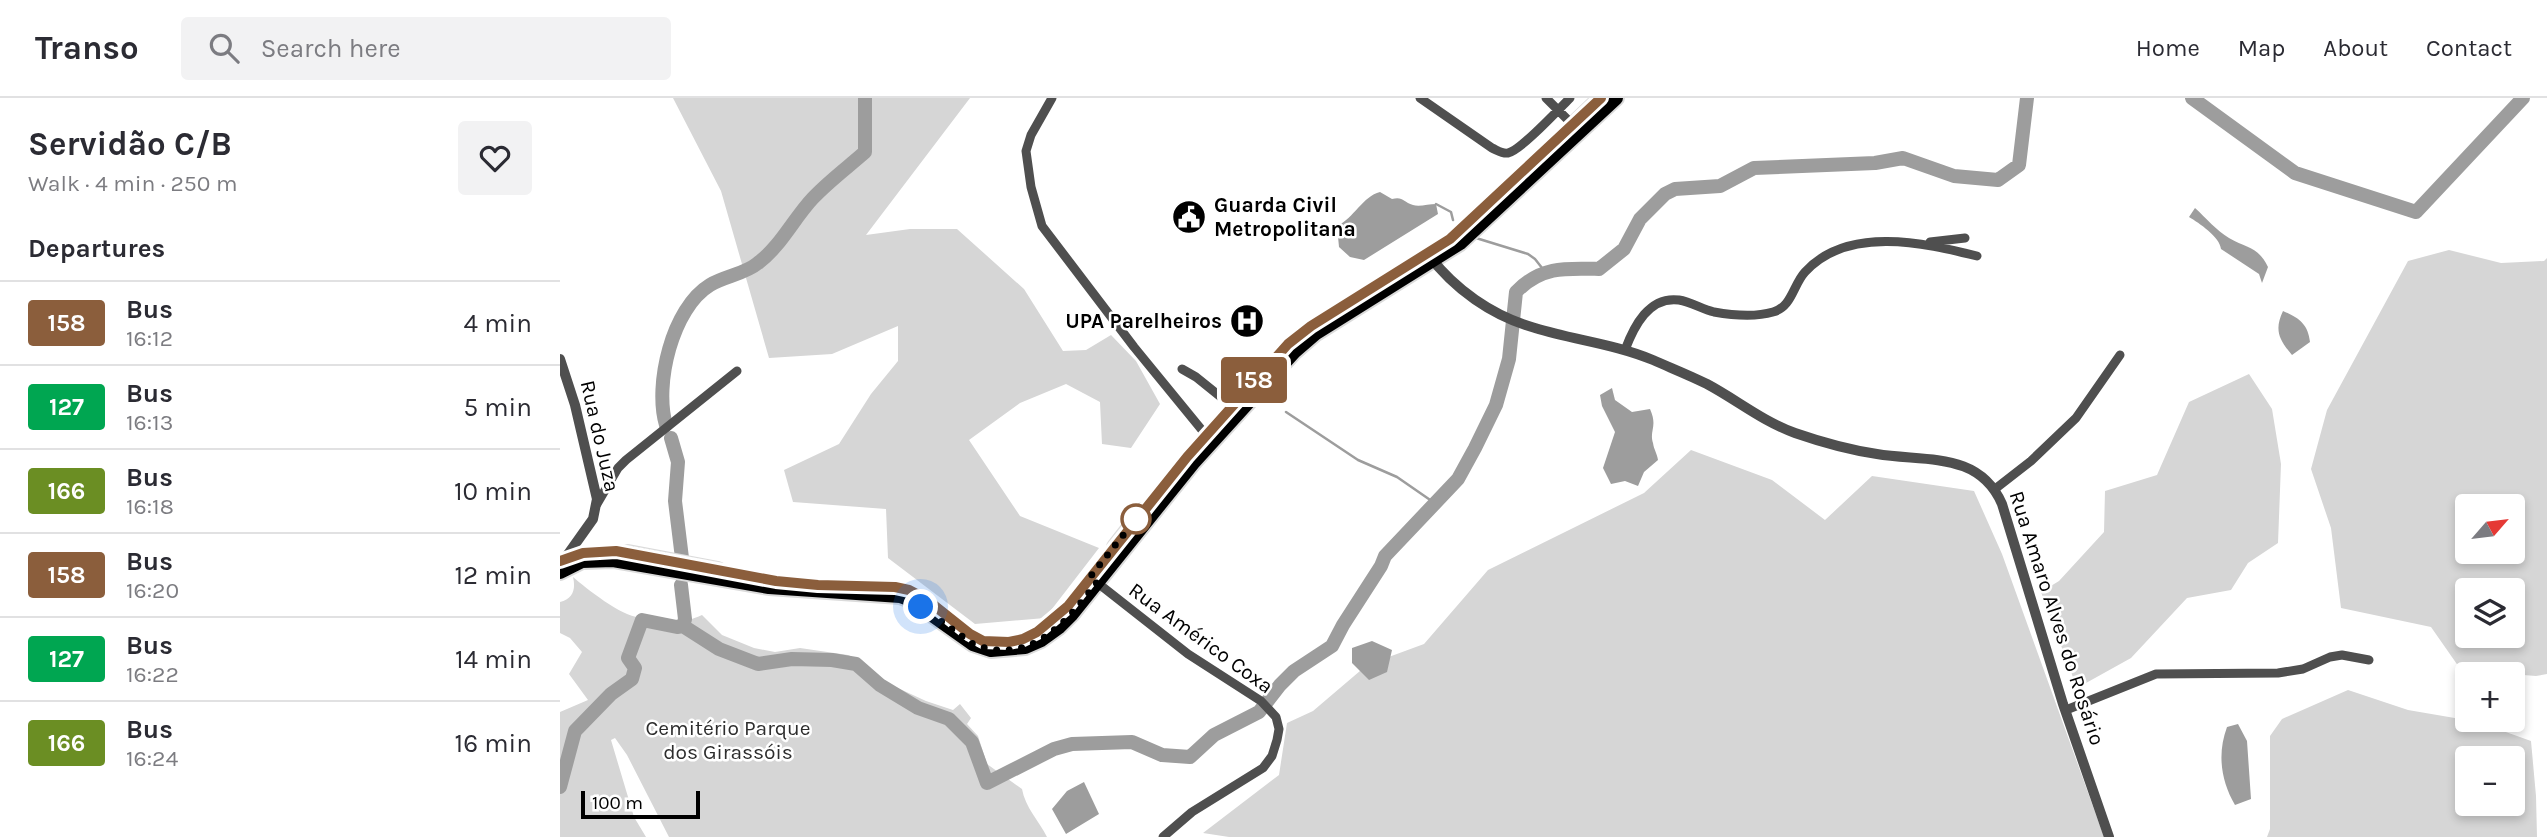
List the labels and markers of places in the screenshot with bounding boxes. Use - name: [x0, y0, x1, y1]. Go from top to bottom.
- place label: Guarda Civil Metropolitana: [1214, 193, 1356, 241]
- public building icon: Guarda Civil Metropolitana: [1170, 198, 1208, 236]
- hospital icon: UPA Parelheiros: [1228, 302, 1266, 340]
- place label: UPA Parelheiros: [1065, 309, 1222, 333]
- unlabelled marker: [1121, 504, 1151, 534]

